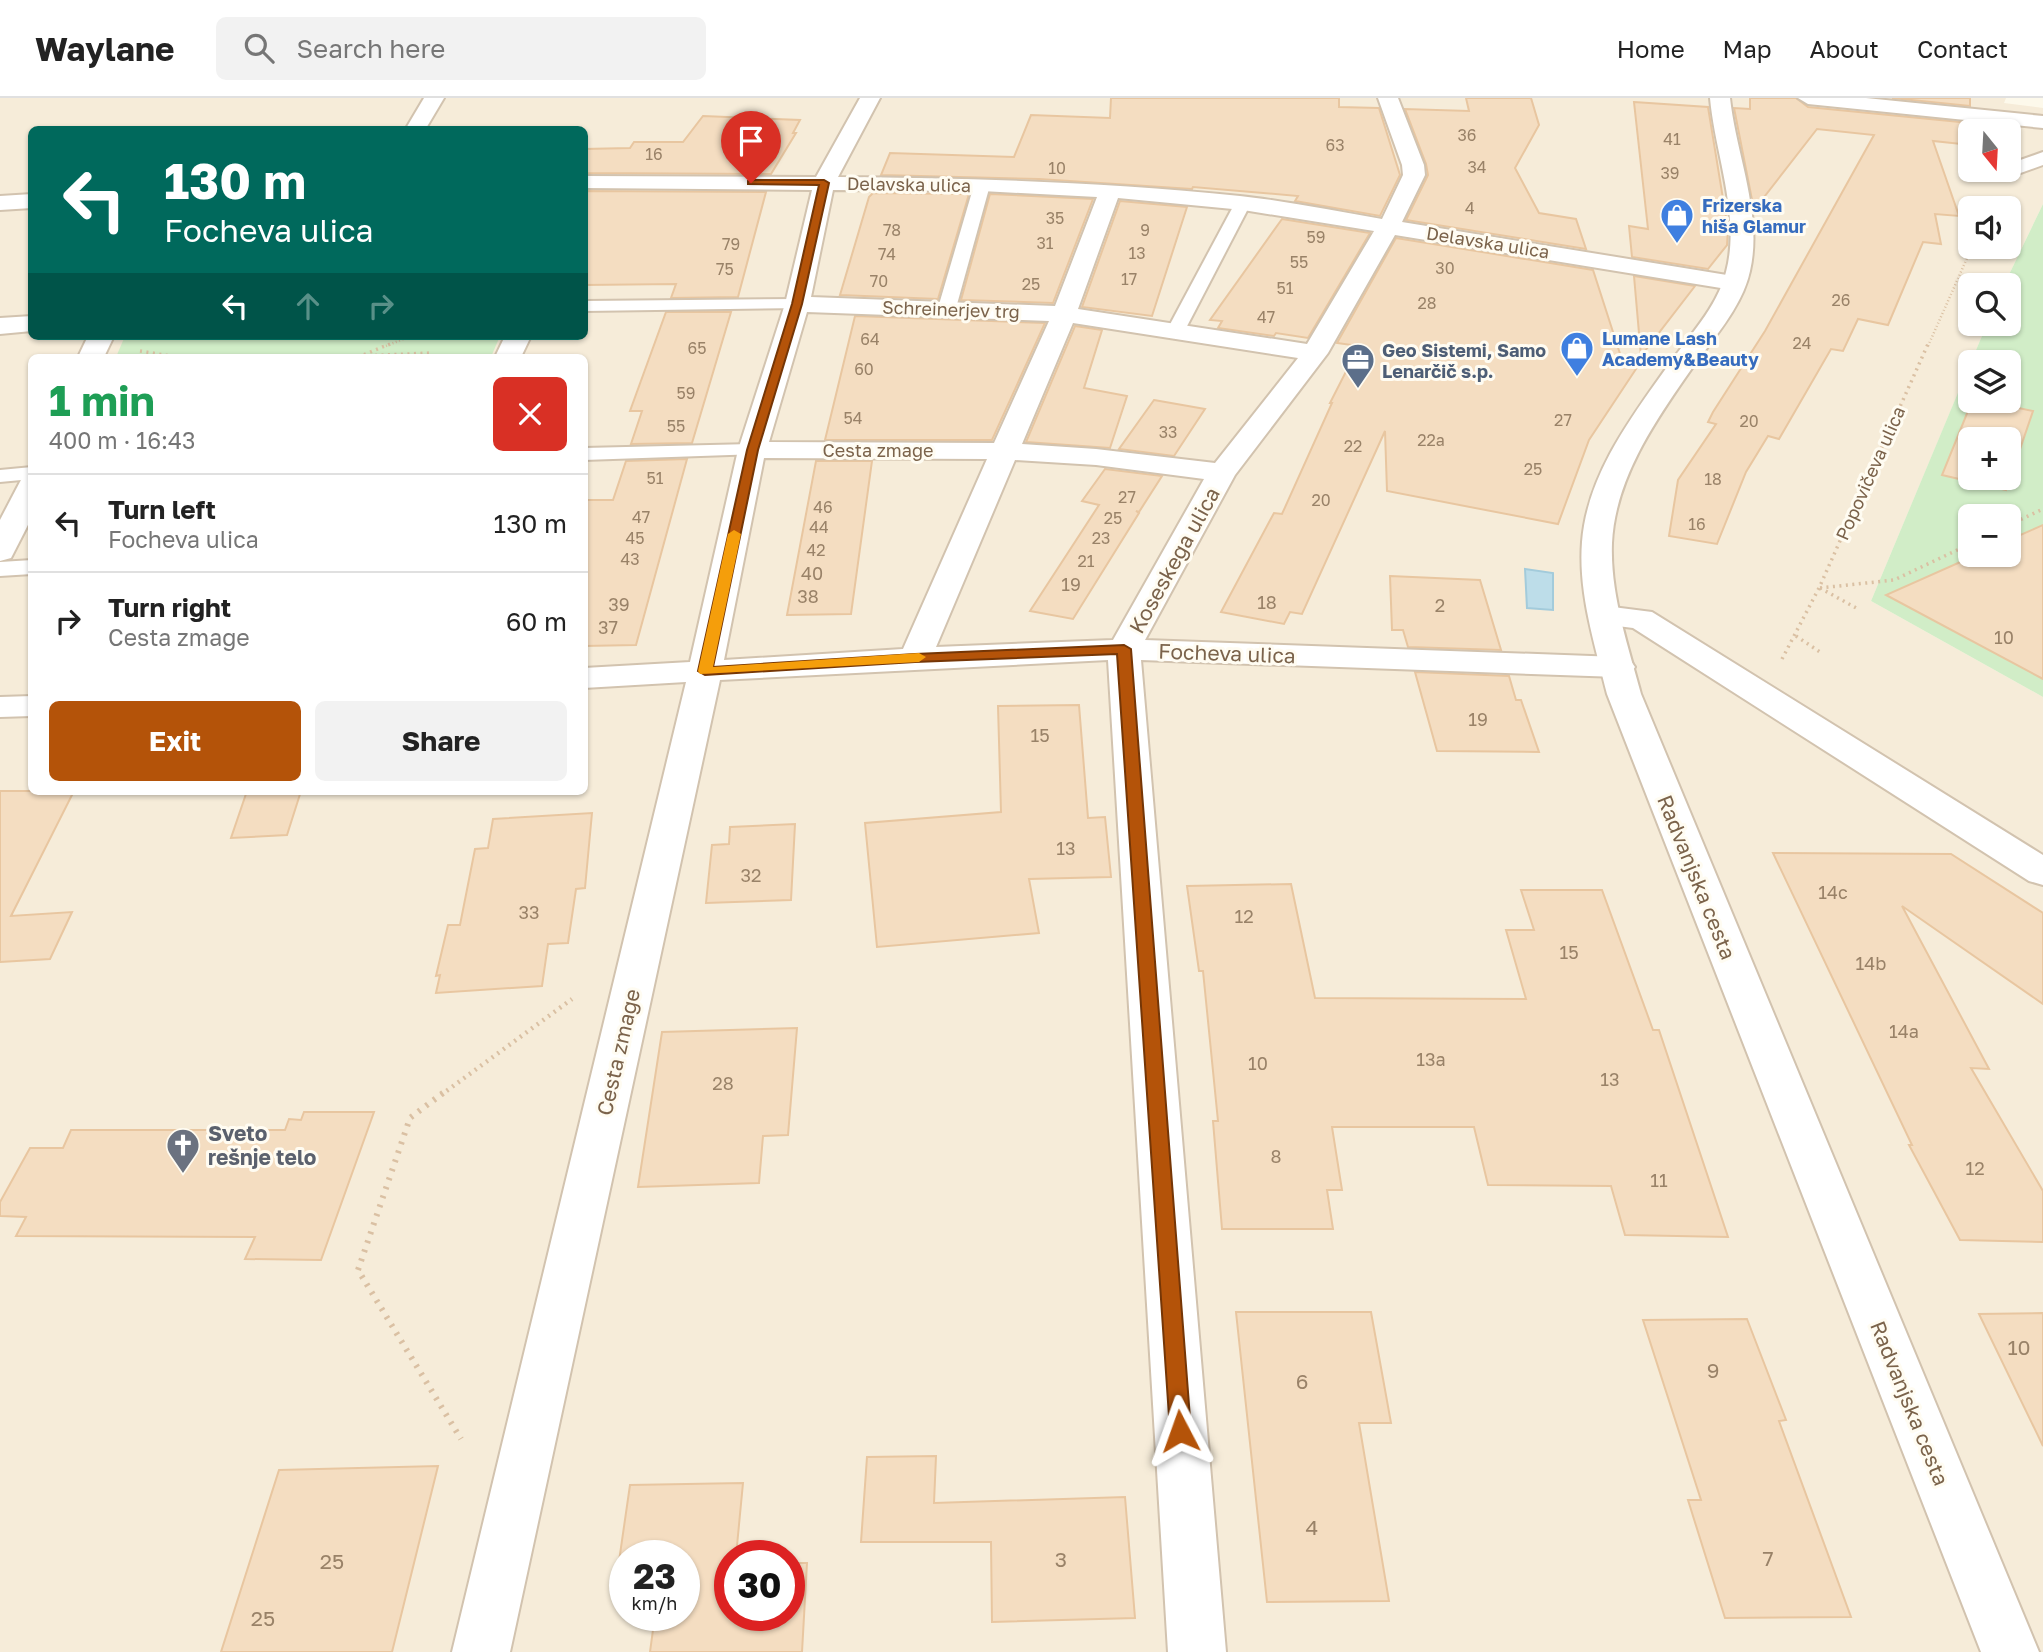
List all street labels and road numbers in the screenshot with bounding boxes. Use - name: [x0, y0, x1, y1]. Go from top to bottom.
- street label: Delavska ulica: [847, 172, 971, 196]
- street label: Delavska ulica: [1425, 221, 1551, 263]
- street label: Schreinerjev trg: [882, 296, 1020, 322]
- street label: Popovičeva ulica: [1831, 403, 1909, 543]
- street label: Cesta zmage: [823, 439, 933, 461]
- street label: Koseskega ulica: [1123, 482, 1225, 638]
- street label: Focheva ulica: [1158, 638, 1296, 668]
- street label: Radvanjska cesta: [1652, 791, 1742, 963]
- street label: Cesta zmage: [591, 986, 645, 1118]
- street label: Radvanjska cesta: [1865, 1317, 1955, 1489]

